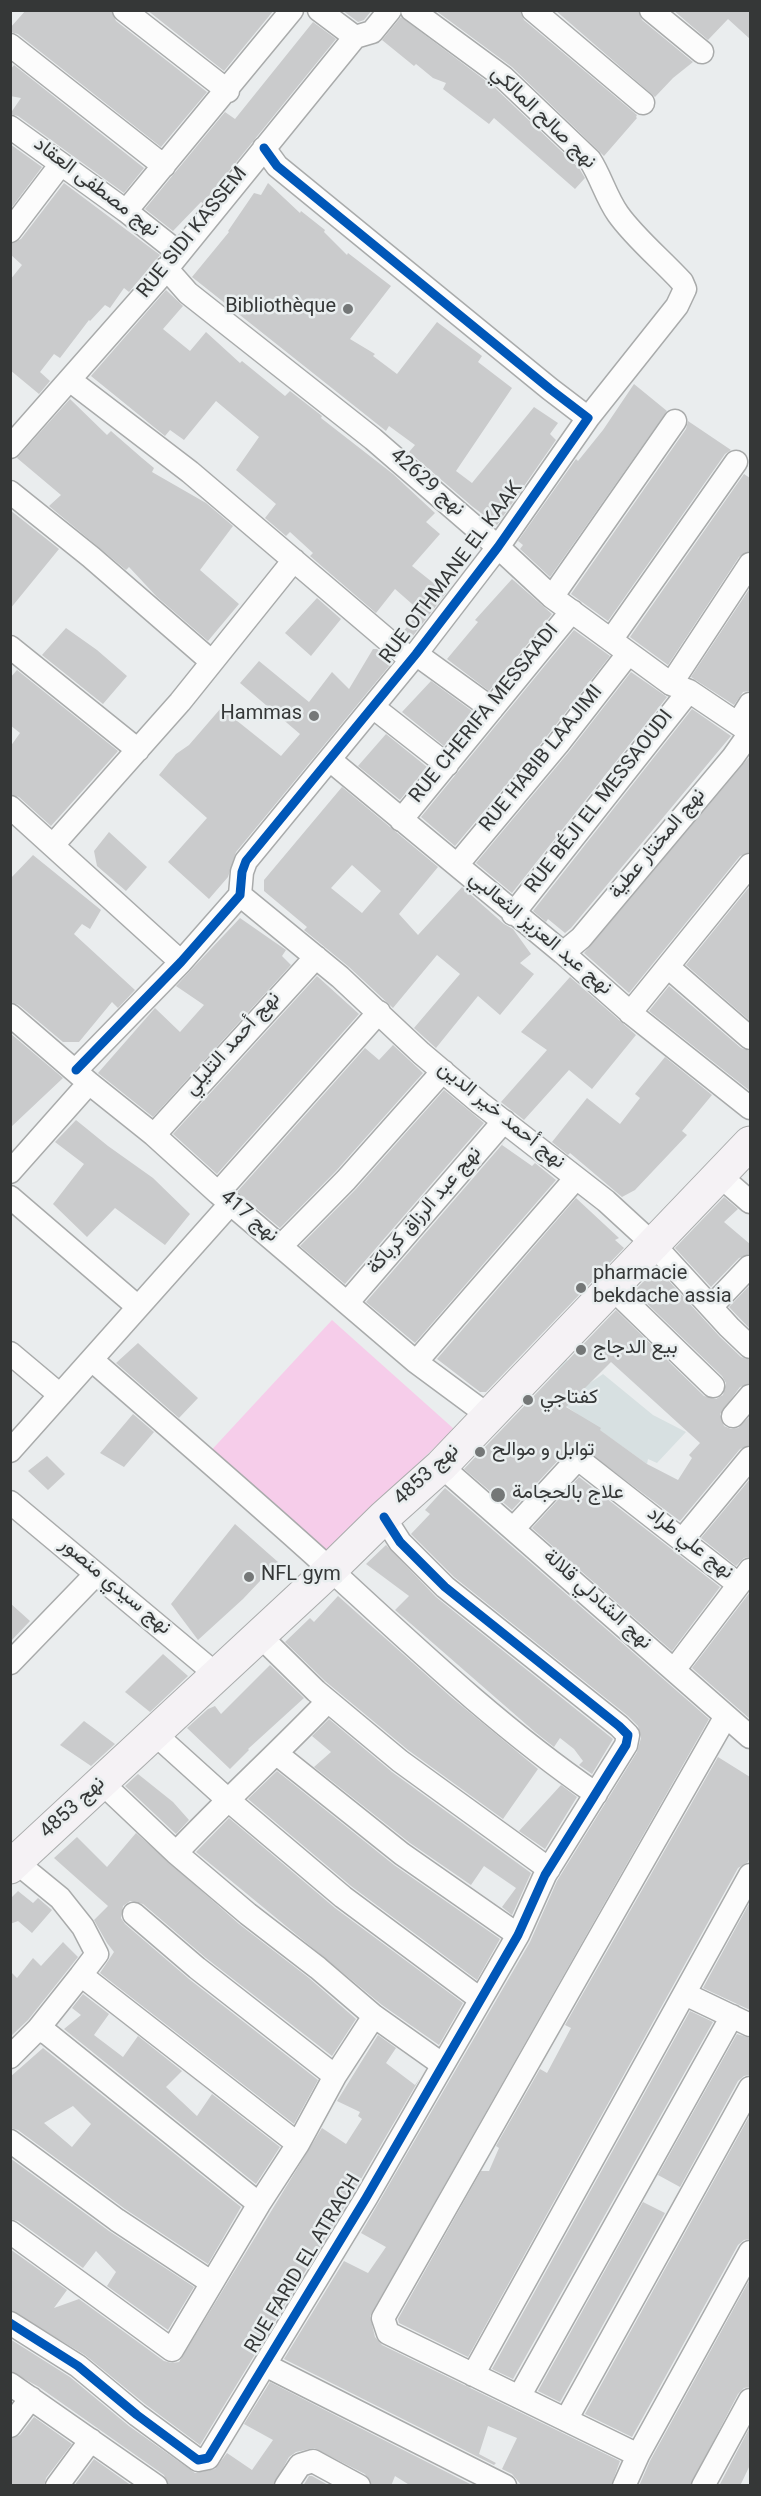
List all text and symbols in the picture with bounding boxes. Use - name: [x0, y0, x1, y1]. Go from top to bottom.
- street label: نهج صالح المالكي: [484, 63, 600, 175]
- street label: نهج مصطفى العقاد: [27, 134, 163, 244]
- street label: RUE SIDI KASSEM: [134, 164, 254, 304]
- place label: Bibliothèque: [225, 297, 336, 321]
- marker: Bibliothèque: [341, 302, 355, 316]
- street label: نهج 42629: [384, 445, 468, 523]
- street label: RUE OTHMANE EL KAAK: [377, 478, 529, 670]
- street label: RUE CHERIFA MESSAADI: [406, 621, 566, 809]
- street label: RUE HABIB LAAJIMI: [477, 682, 609, 838]
- place label: Hammas: [221, 704, 302, 728]
- street label: RUE BÉJI EL MESSAOUDI: [522, 707, 680, 899]
- marker: Hammas: [307, 709, 321, 723]
- street label: نهج المختار عطية: [606, 785, 712, 905]
- street label: نهج عبد العزيز الثعالبي: [463, 868, 615, 1002]
- street label: نهج أحمد التليلي: [181, 988, 287, 1102]
- street label: نهج أحمد خير الدين: [431, 1058, 569, 1176]
- street label: نهج عبد الرزاق كرباكة: [364, 1143, 488, 1281]
- street label: نهج 417: [214, 1187, 282, 1249]
- place label: pharmacie bekdache assia: [593, 1264, 732, 1311]
- marker: pharmacie bekdache assia: [574, 1281, 588, 1295]
- place label: بيع الدجاج: [593, 1338, 678, 1362]
- marker: بيع الدجاج: [574, 1343, 588, 1357]
- place label: كفتاجي: [540, 1388, 598, 1412]
- marker: كفتاجي: [521, 1393, 535, 1407]
- street label: نهج 4853: [391, 1440, 465, 1512]
- place label: توابل و موالح: [492, 1440, 594, 1464]
- marker: توابل و موالح: [473, 1445, 487, 1459]
- place label: علاج بالحجامة: [512, 1483, 624, 1507]
- marker: علاج بالحجامة: [489, 1486, 507, 1504]
- street label: نهج علي طراد: [641, 1504, 737, 1586]
- street label: نهج سيدي منصور: [53, 1534, 175, 1642]
- street label: نهج الشادلي قلالة: [537, 1546, 655, 1656]
- place label: NFL gym: [261, 1565, 341, 1589]
- marker: NFL gym: [242, 1570, 256, 1584]
- street label: نهج 4853: [37, 1773, 111, 1845]
- street label: RUE FARID EL ATRACH: [242, 2171, 368, 2359]

